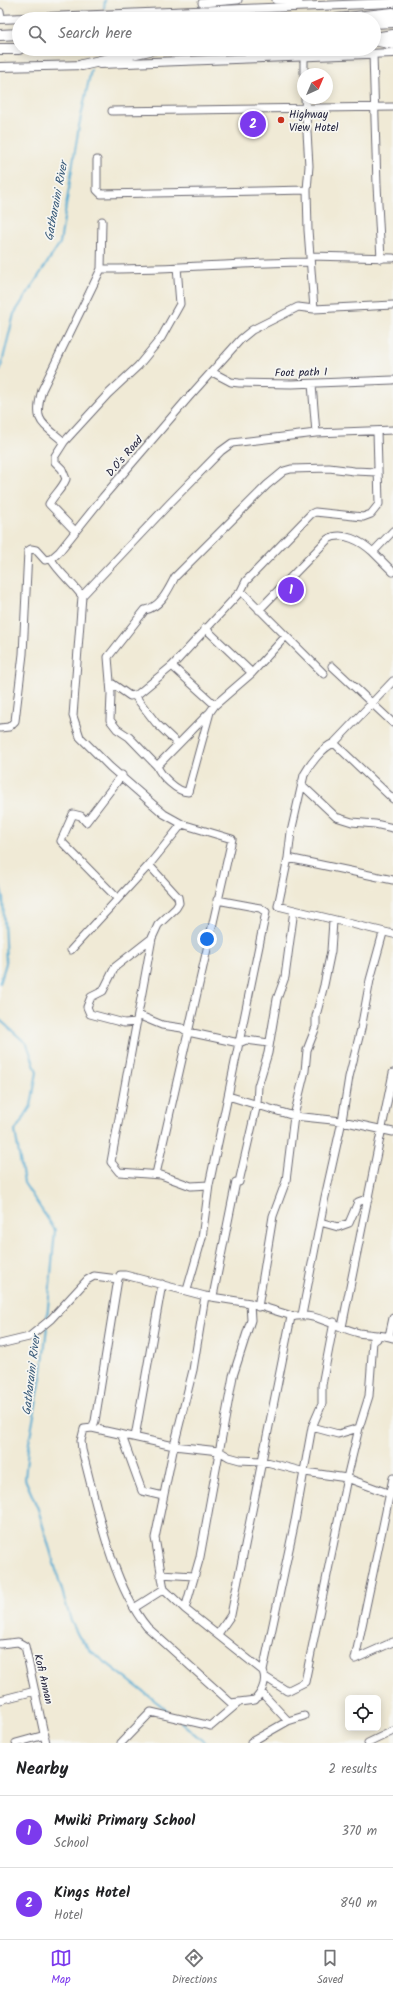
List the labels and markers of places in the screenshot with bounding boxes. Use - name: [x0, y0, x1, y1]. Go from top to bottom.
- place label: Highway View Hotel: [289, 106, 339, 137]
- pin: 2: [240, 109, 266, 139]
- marker: Highway View Hotel: [276, 115, 286, 125]
- pin: 1: [278, 575, 304, 605]

